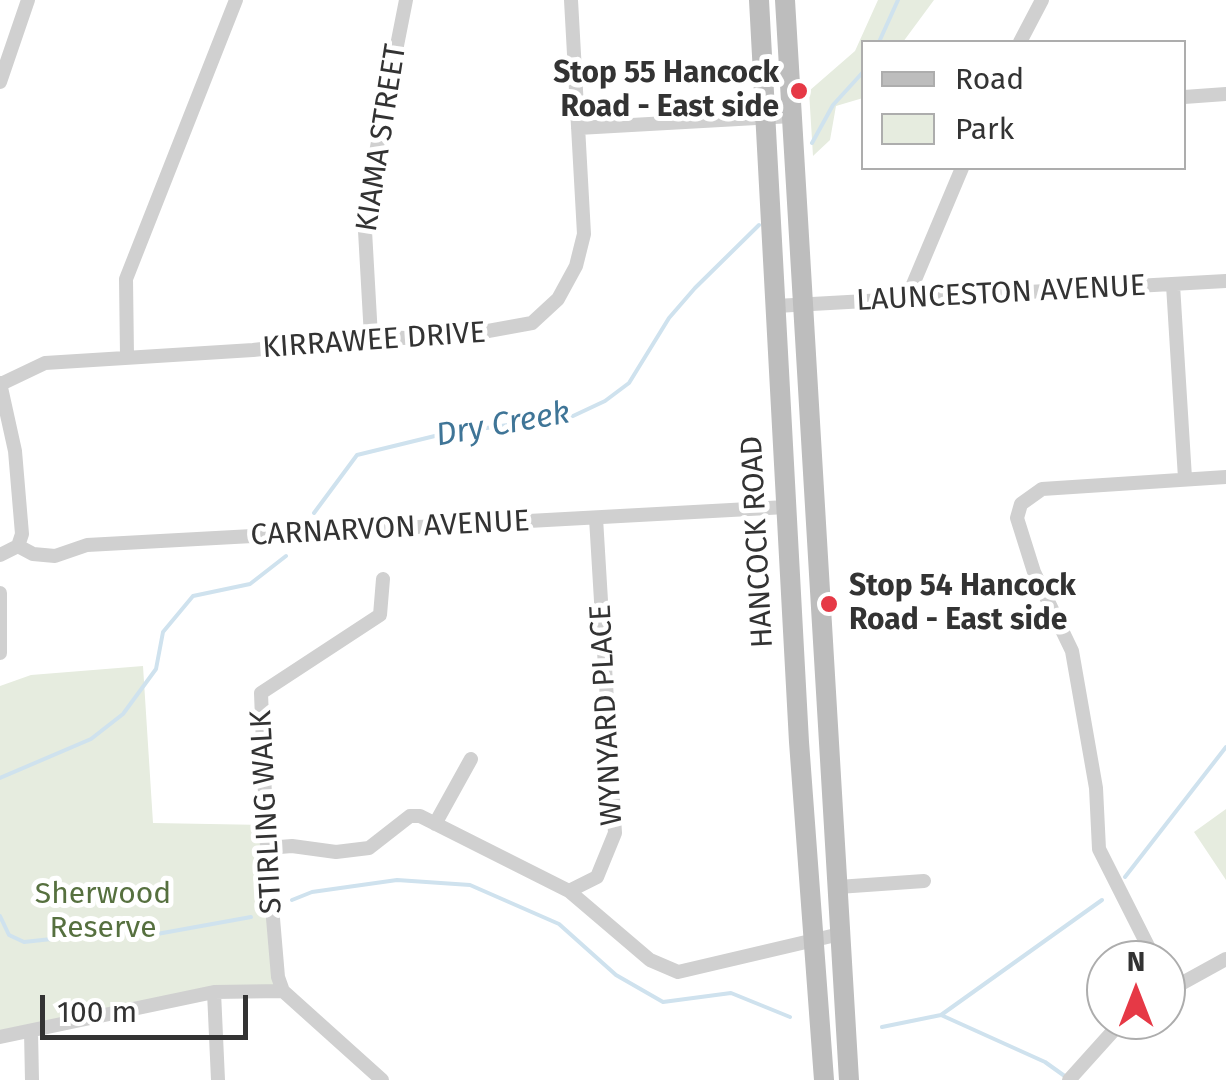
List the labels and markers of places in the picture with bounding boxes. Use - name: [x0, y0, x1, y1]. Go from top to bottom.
- place label: Stop 55 Hancock Road - East side: [553, 56, 779, 126]
- marker: Stop 55 Hancock Road - East side: [788, 80, 810, 102]
- place label: Stop 54 Hancock Road - East side: [849, 569, 1076, 640]
- marker: Stop 54 Hancock Road - East side: [818, 593, 840, 615]

